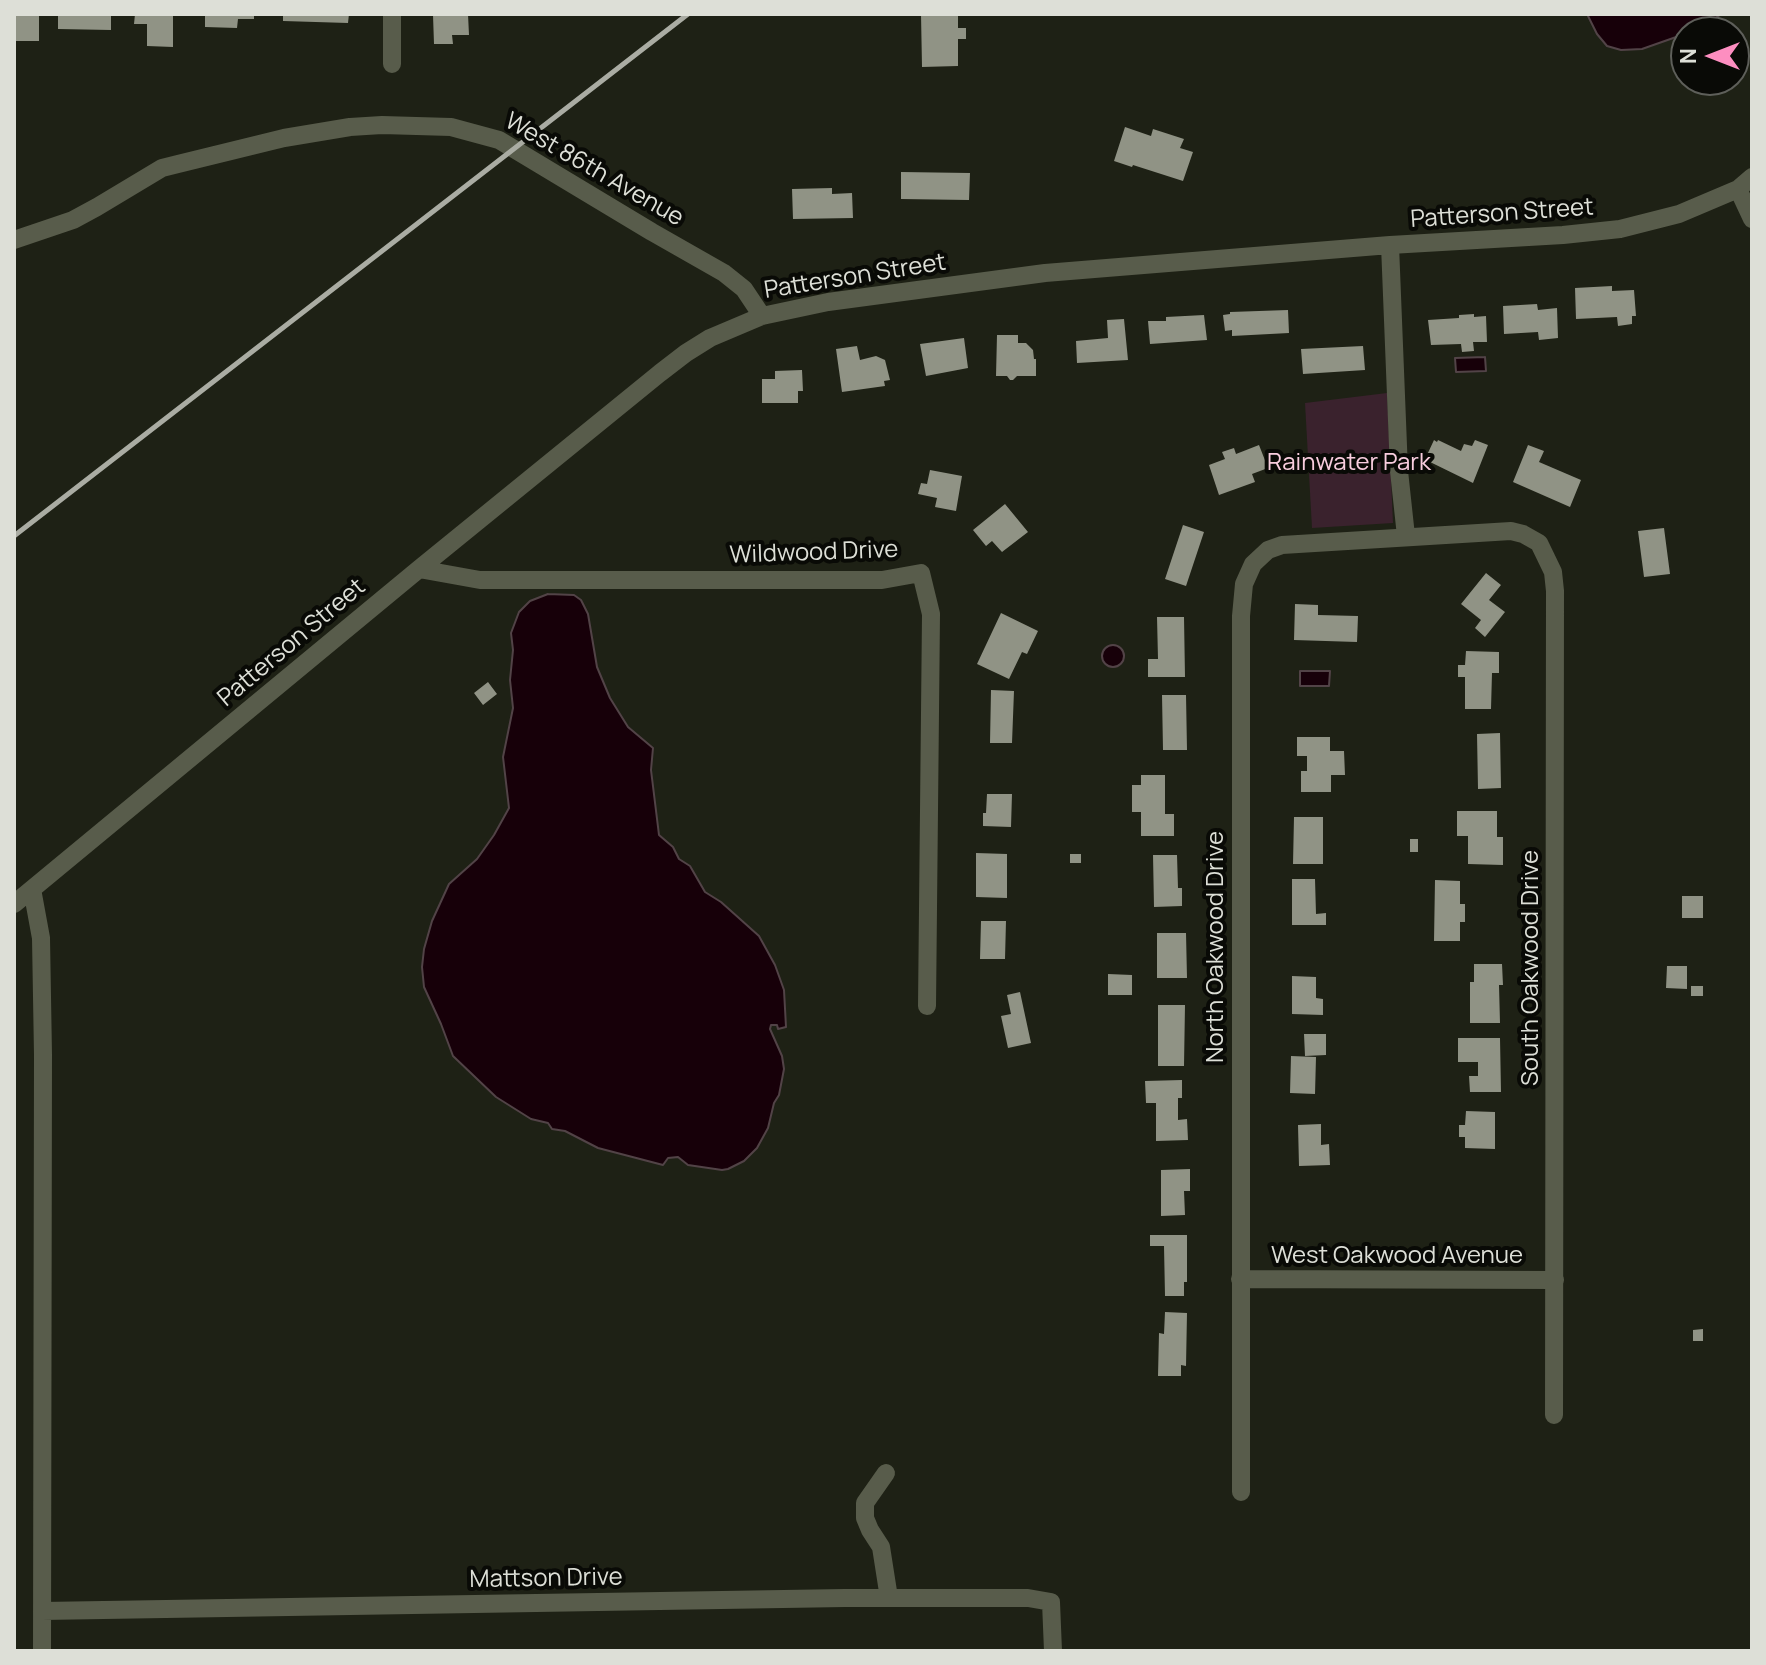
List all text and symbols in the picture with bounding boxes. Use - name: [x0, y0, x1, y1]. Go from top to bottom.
- north arrow: [1670, 16, 1750, 96]
- text: N: [1673, 48, 1703, 64]
- street label: West 86th Avenue: [499, 107, 689, 233]
- street label: Patterson Street: [1409, 193, 1595, 235]
- street label: Patterson Street: [762, 248, 948, 306]
- park label: Rainwater Park: [1267, 449, 1431, 477]
- street label: Wildwood Drive: [729, 536, 899, 570]
- street label: Patterson Street: [212, 573, 372, 713]
- street label: North Oakwood Drive: [1202, 831, 1230, 1063]
- street label: South Oakwood Drive: [1517, 850, 1545, 1086]
- street label: West Oakwood Avenue: [1271, 1242, 1523, 1270]
- street label: Mattson Drive: [469, 1563, 623, 1595]

